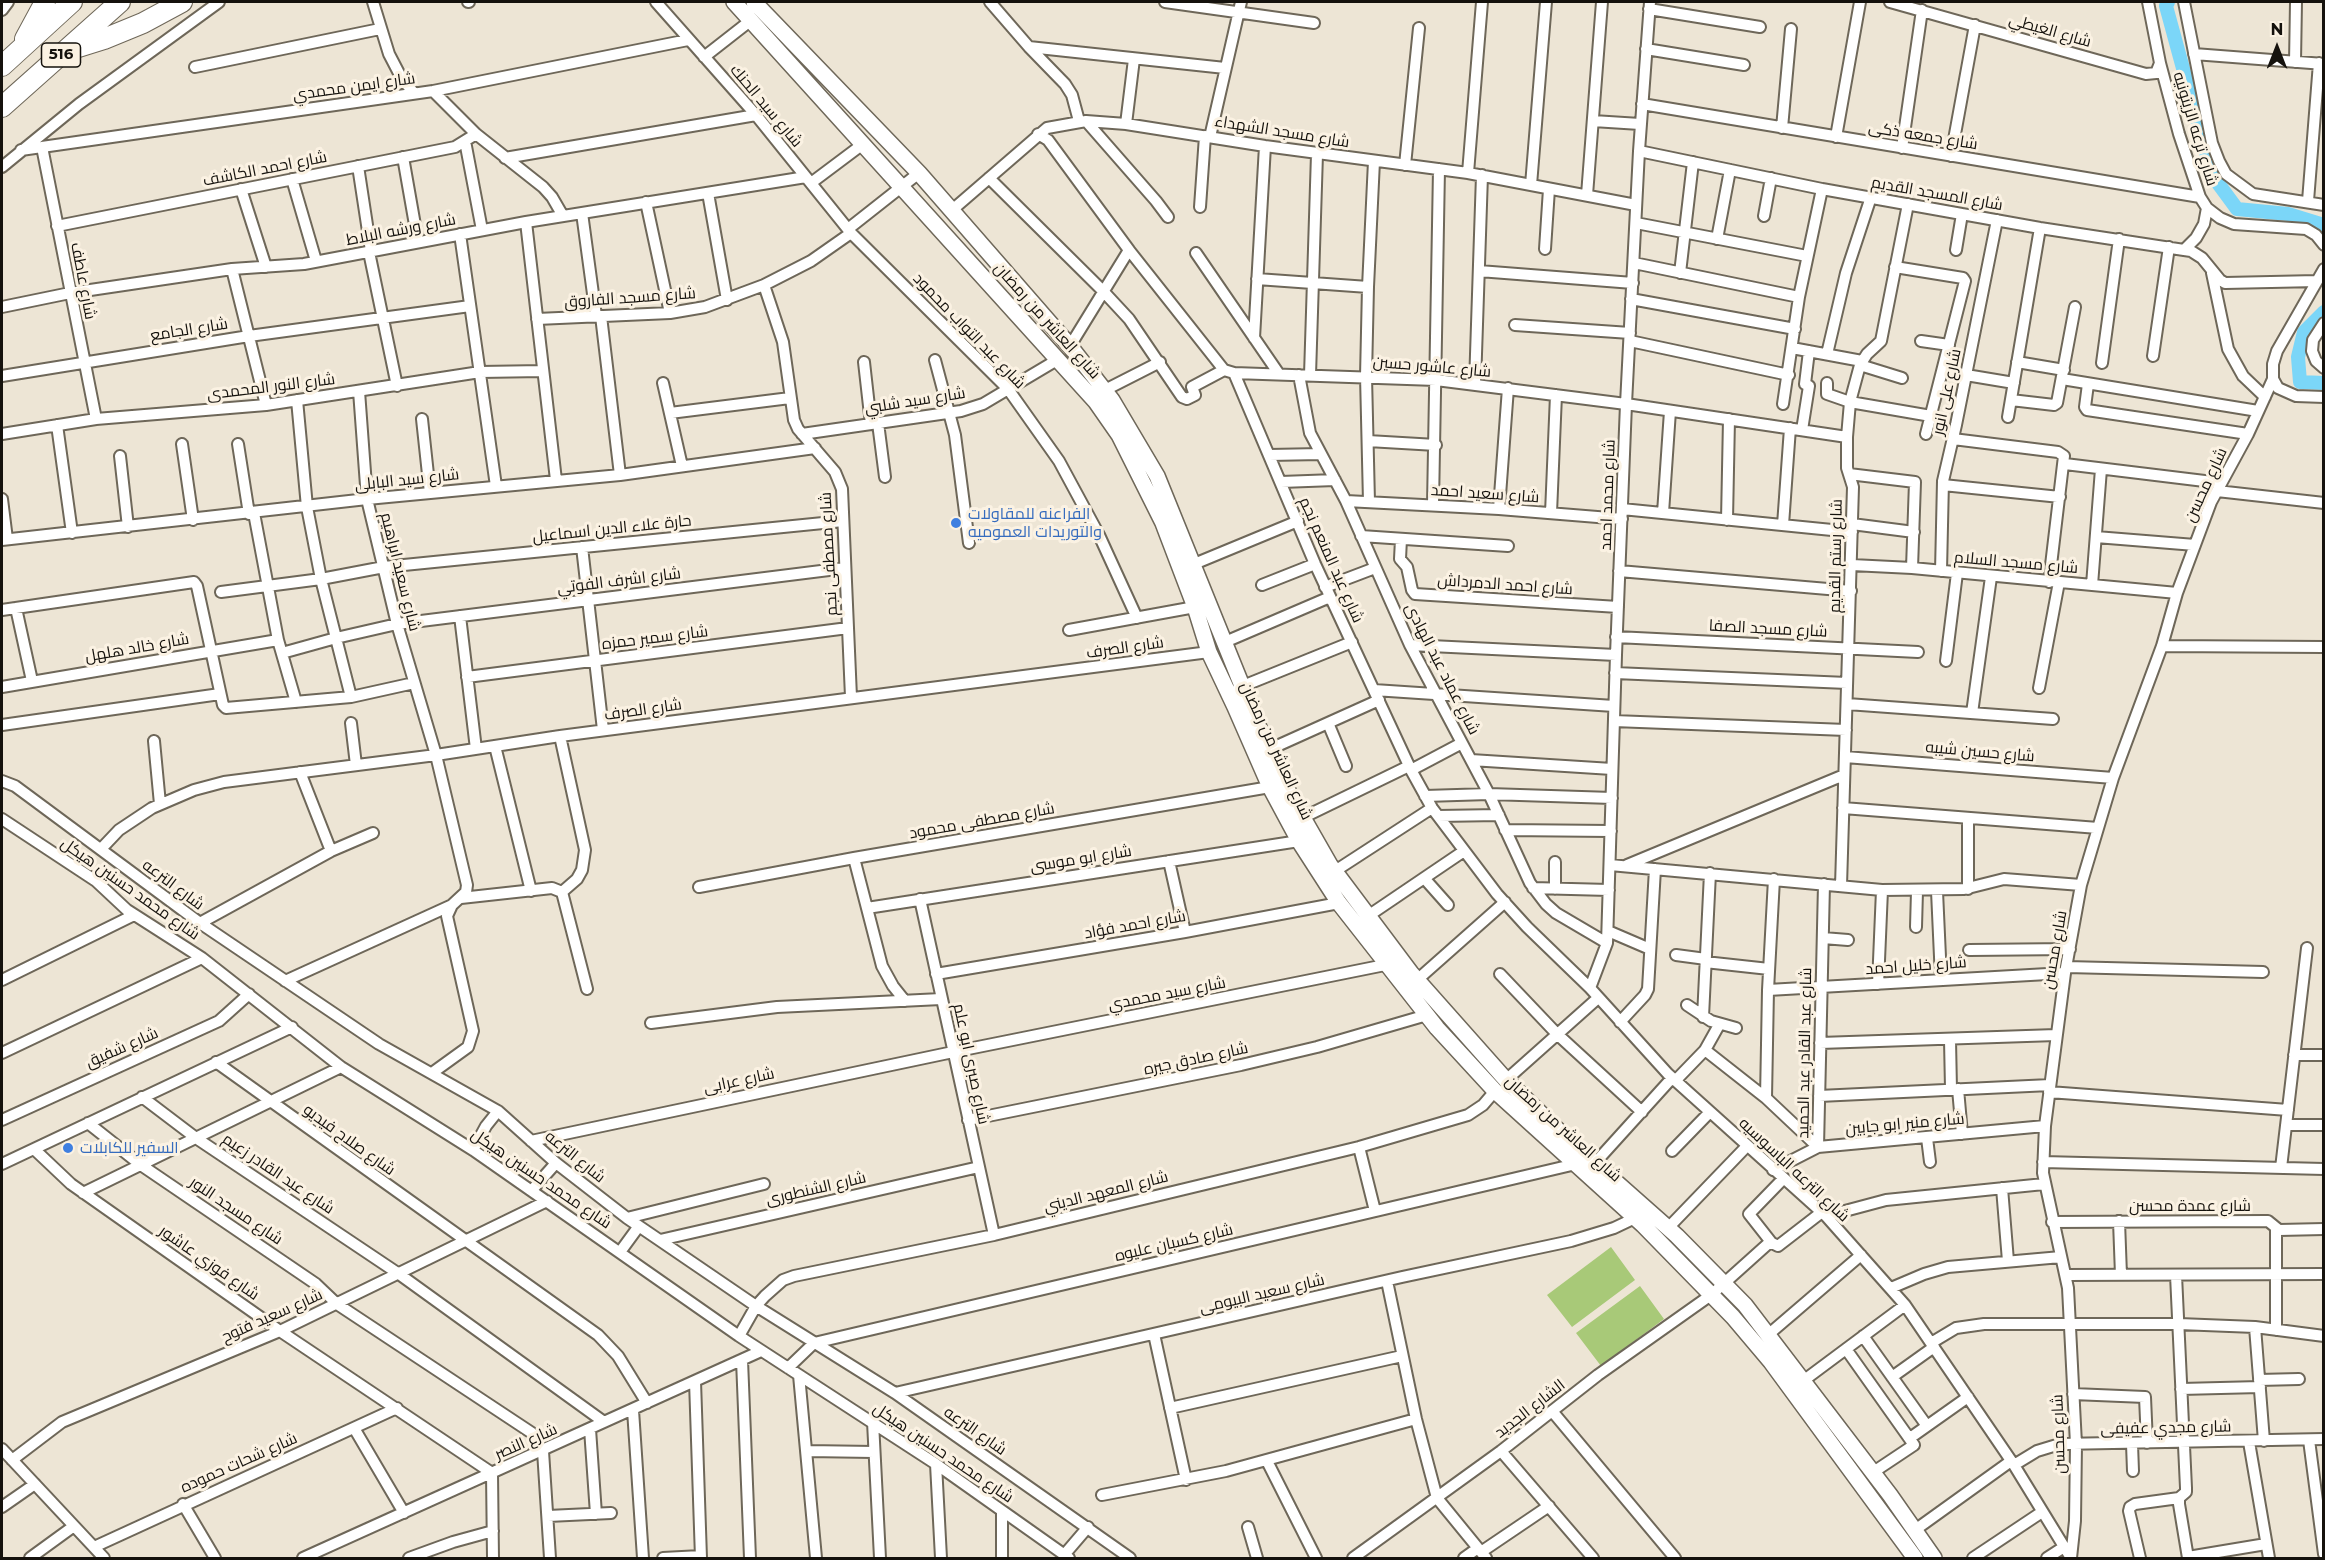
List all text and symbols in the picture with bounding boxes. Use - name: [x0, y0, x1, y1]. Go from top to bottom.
- street label: شارع الغيطي: [2007, 10, 2093, 52]
- north arrow: [2247, 18, 2307, 78]
- text: N: [2271, 20, 2283, 39]
- road number: 516: [42, 43, 80, 67]
- street label: شارع سيد الحنك: [726, 61, 806, 151]
- street label: شارع ايمن محمدي: [291, 69, 417, 105]
- street label: شارع ترعه الزيتونيه: [2169, 70, 2221, 188]
- street label: شارع مسجد الشهداء: [1213, 112, 1351, 152]
- street label: شارع جمعه ذكى: [1867, 118, 1979, 154]
- street label: شارع احمد الكاشف: [201, 148, 329, 190]
- street label: شارع المسجد القديم: [1870, 173, 2004, 215]
- street label: شارع ورشه البلاط: [345, 210, 457, 250]
- street label: شارع عاطف: [66, 241, 100, 321]
- street label: شارع العاشر من رمضان: [990, 259, 1104, 383]
- street label: شارع عبد التواب محمود: [909, 269, 1029, 393]
- street label: شارع مسجد الفاروق: [563, 284, 697, 312]
- street label: شارع الجامع: [149, 314, 229, 346]
- street label: شارع على انور: [1928, 347, 1966, 437]
- street label: شارع عاشور حسين: [1372, 352, 1492, 382]
- street label: شارع النور المحمدى: [206, 370, 336, 404]
- street label: شارع سيد شلبي: [863, 384, 967, 418]
- street label: شارع محمد احمد: [1596, 439, 1620, 551]
- street label: شارع محسن: [2180, 445, 2232, 525]
- street label: شارع سيد البابلى: [354, 465, 460, 495]
- street label: شارع سعيد احمد: [1430, 481, 1540, 507]
- street label: شارع مصطفى نجم: [816, 492, 842, 616]
- street label: شارع عبد المنعم نجم: [1295, 494, 1367, 626]
- street label: شارع رستم القديم: [1825, 499, 1847, 613]
- place label: الفراعنه للمقاولات والتوريدات العموميه: [968, 504, 1102, 542]
- street label: شارع سعيد ابراهيم: [376, 511, 424, 633]
- street label: حارة علاء الدين اسماعيل: [532, 511, 692, 547]
- marker: الفراعنه للمقاولات والتوريدات العموميه: [949, 516, 963, 530]
- street label: شارع مسجد السلام: [1953, 548, 2079, 578]
- street label: شارع اشرف الفوتي: [556, 564, 682, 598]
- street label: شارع احمد الدمرداش: [1437, 571, 1573, 599]
- street label: شارع عماد عبد الهادى: [1401, 600, 1483, 738]
- street label: شارع مسجد الصفا: [1708, 616, 1828, 642]
- street label: شارع سمير حمزه: [601, 622, 709, 654]
- street label: شارع خالد هلهل: [83, 629, 191, 667]
- street label: شارع الصرف: [1085, 633, 1165, 663]
- street label: شارع العاشر من رمضان: [1236, 679, 1316, 823]
- street label: شارع الصرف: [603, 695, 683, 725]
- street label: شارع حسين شيبه: [1924, 738, 2036, 766]
- street label: شارع مصطفى محمود: [908, 799, 1056, 843]
- street label: شارع محمد حسنين هيكل: [57, 834, 203, 944]
- street label: شارع ابو موسى: [1029, 841, 1133, 877]
- street label: شارع الترعه: [138, 856, 208, 914]
- street label: شارع احمد فؤاد: [1083, 907, 1187, 943]
- street label: شارع محسن: [2039, 909, 2071, 991]
- street label: شارع خليل احمد: [1865, 953, 1967, 979]
- street label: شارع عبد القادر عبد الحميد: [1794, 967, 1816, 1139]
- street label: شارع سيد محمدي: [1107, 973, 1227, 1015]
- street label: شارع صبرى ابو علم: [949, 1002, 993, 1126]
- street label: شارع شفيق: [83, 1023, 161, 1073]
- street label: شارع صادق جيره: [1142, 1039, 1250, 1079]
- street label: شارع عرابى: [702, 1064, 776, 1098]
- street label: شارع العاشر من رمضان: [1501, 1072, 1625, 1186]
- street label: شارع صلاح فيديو: [299, 1100, 399, 1180]
- street label: شارع منير ابو جابين: [1845, 1109, 1965, 1139]
- street label: شارع الترعه الباسوسيه: [1735, 1114, 1853, 1226]
- street label: شارع محمد حسنين هيكل: [467, 1125, 615, 1233]
- street label: شارع الترعه: [541, 1127, 609, 1187]
- street label: شارع عبد القادر زعيم: [218, 1129, 338, 1219]
- place label: السفير للكابلات: [80, 1138, 179, 1158]
- marker: السفير للكابلات: [61, 1141, 75, 1155]
- street label: شارع المعهد الديني: [1042, 1167, 1170, 1217]
- street label: شارع الشنطورى: [764, 1168, 868, 1210]
- street label: شارع مسجد النور: [186, 1173, 286, 1249]
- street label: شارع عمدة محسن: [2129, 1196, 2251, 1216]
- street label: شارع كسبان عليوه: [1113, 1220, 1235, 1266]
- street label: شارع فوزي عاشور: [155, 1221, 263, 1305]
- street label: شارع سعيد البيومى: [1198, 1270, 1326, 1318]
- street label: شارع سعيد فتوح: [218, 1285, 326, 1347]
- street label: الشارع الجديد: [1491, 1376, 1569, 1442]
- street label: شارع محسن: [2048, 1394, 2070, 1474]
- street label: شارع محمد حسنين هيكل: [869, 1399, 1017, 1507]
- street label: شارع الترعه: [940, 1402, 1010, 1460]
- street label: شارع مجدي عفيفى: [2100, 1417, 2232, 1439]
- street label: شارع النصر: [492, 1420, 560, 1464]
- street label: شارع شحات حموده: [178, 1429, 300, 1497]

